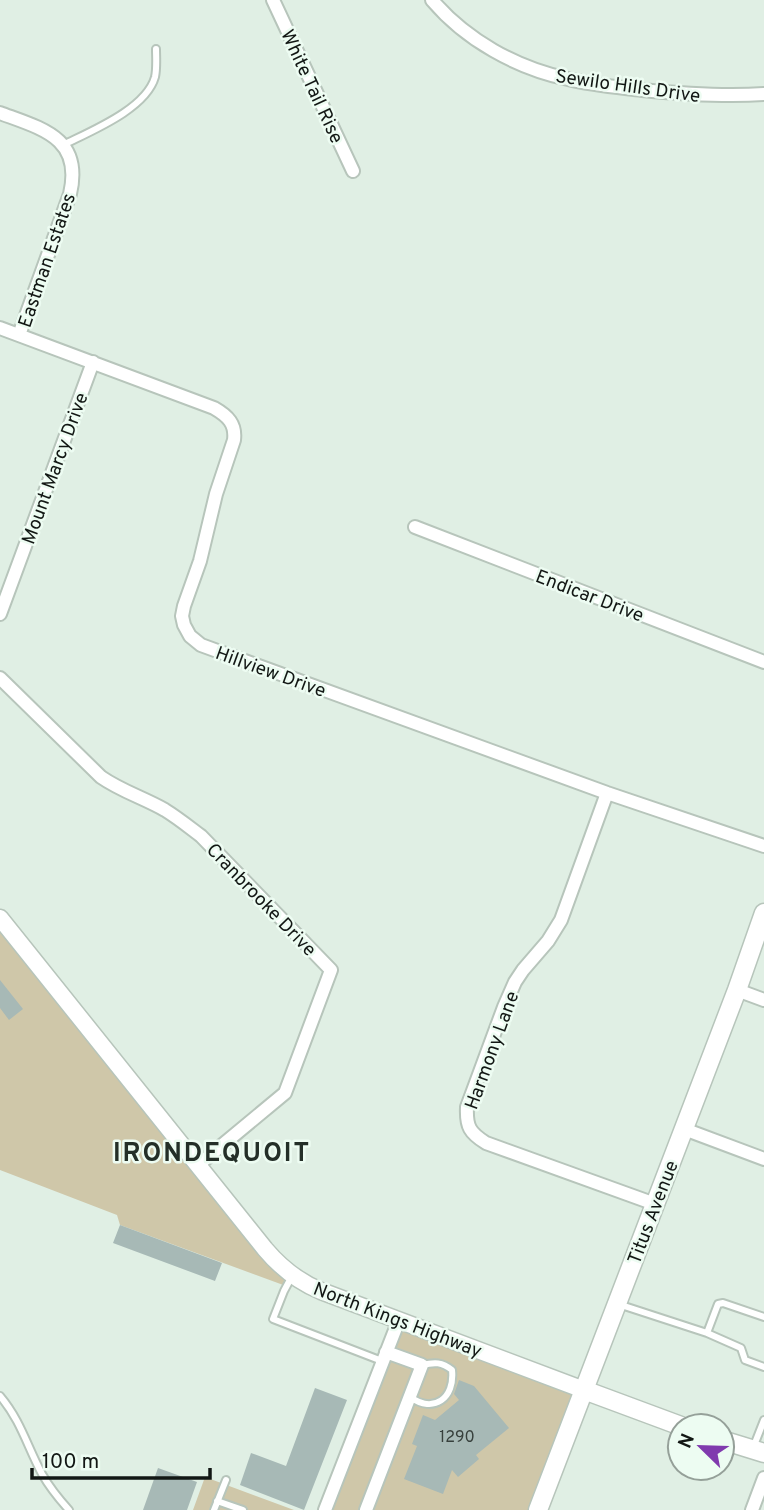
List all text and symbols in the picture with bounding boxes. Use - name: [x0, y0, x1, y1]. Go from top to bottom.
- street label: White Tail Rise: [274, 26, 348, 148]
- street label: Sewilo Hills Drive: [554, 65, 702, 109]
- street label: Eastman Estates: [14, 190, 82, 331]
- street label: Mount Marcy Drive: [17, 389, 94, 548]
- street label: Endicar Drive: [532, 565, 647, 629]
- street label: Hillview Drive: [212, 642, 329, 704]
- street label: Cranbrooke Drive: [200, 839, 321, 962]
- street label: Harmony Lane: [460, 988, 525, 1113]
- district label: IRONDEQUOIT: [113, 1138, 311, 1171]
- street label: Titus Avenue: [623, 1157, 685, 1268]
- street label: North Kings Highway: [310, 1278, 485, 1364]
- north arrow: [666, 1412, 736, 1482]
- house number: 1290: [439, 1428, 475, 1448]
- text: N: [673, 1430, 701, 1452]
- scale bar: [32, 1436, 210, 1480]
- text: 100 m: [42, 1449, 99, 1476]

